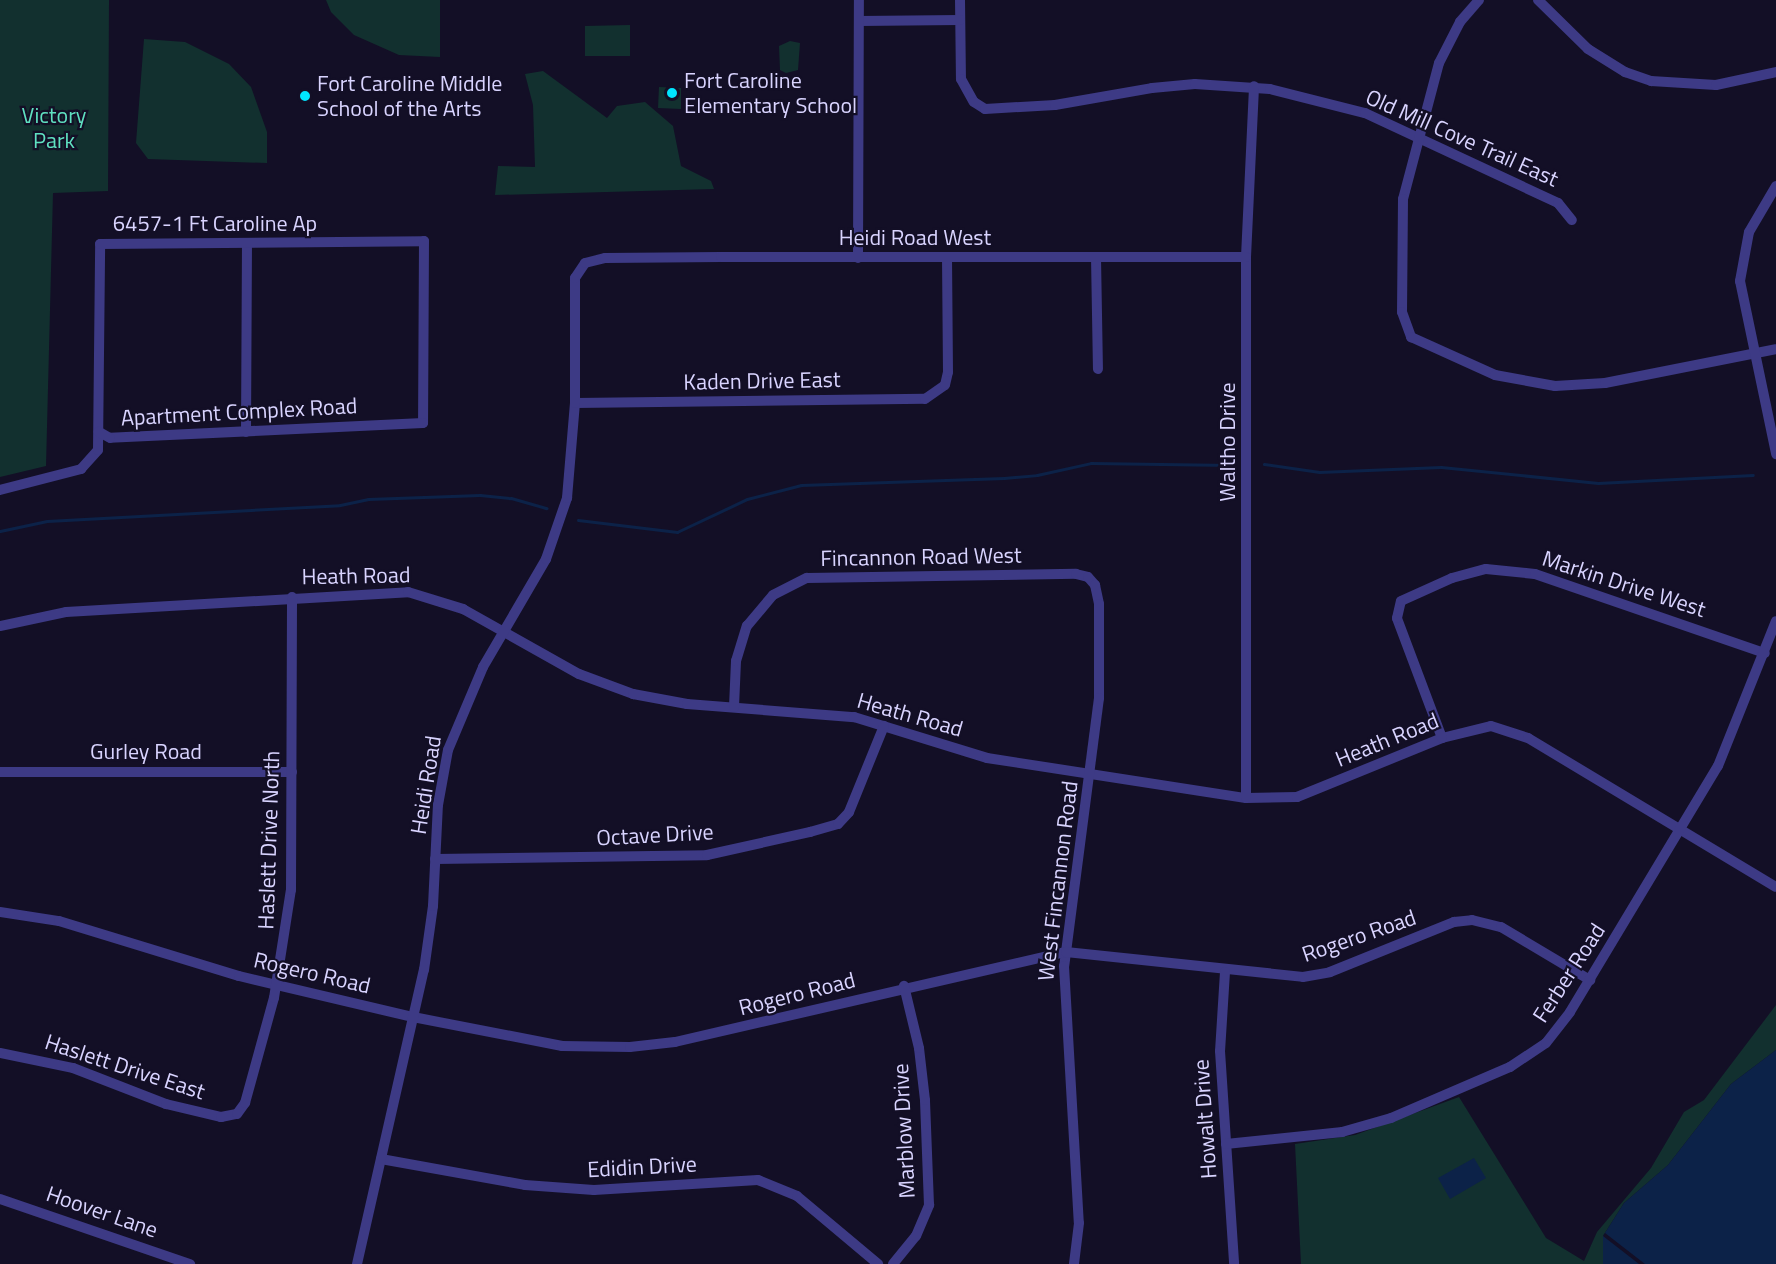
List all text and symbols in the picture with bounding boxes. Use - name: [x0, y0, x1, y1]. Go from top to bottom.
- place label: Fort Caroline Elementary School: [684, 67, 857, 118]
- place label: Fort Caroline Middle School of the Arts: [317, 70, 502, 122]
- street label: Old Mill Cove Trail East: [1362, 84, 1562, 192]
- marker: Fort Caroline Elementary School: [665, 86, 679, 100]
- marker: Fort Caroline Middle School of the Arts: [298, 89, 312, 103]
- park label: Victory Park: [22, 102, 86, 154]
- street label: 6457-1 Ft Caroline Ap: [113, 211, 317, 237]
- street label: Heidi Road West: [839, 225, 991, 251]
- street label: Kaden Drive East: [683, 366, 841, 396]
- street label: Waltho Drive: [1215, 382, 1241, 502]
- street label: Apartment Complex Road: [120, 393, 358, 431]
- street label: Fincannon Road West: [820, 542, 1022, 572]
- street label: Markin Drive West: [1539, 545, 1709, 623]
- street label: Heath Road: [301, 562, 411, 590]
- street label: Heath Road: [854, 687, 966, 743]
- street label: Heath Road: [1332, 707, 1442, 773]
- street label: Heidi Road: [405, 734, 447, 836]
- street label: Gurley Road: [90, 739, 202, 765]
- street label: Haslett Drive North: [253, 750, 285, 930]
- street label: West Fincannon Road: [1033, 779, 1083, 983]
- street label: Octave Drive: [596, 819, 714, 851]
- street label: Rogero Road: [1299, 904, 1419, 968]
- street label: Ferber Road: [1527, 919, 1611, 1027]
- street label: Rogero Road: [251, 947, 373, 999]
- street label: Rogero Road: [736, 967, 858, 1021]
- street label: Haslett Drive East: [42, 1029, 208, 1105]
- street label: Howalt Drive: [1188, 1058, 1222, 1180]
- street label: Marblow Drive: [887, 1063, 921, 1199]
- street label: Edidin Drive: [587, 1151, 697, 1183]
- street label: Hoover Lane: [43, 1181, 161, 1243]

